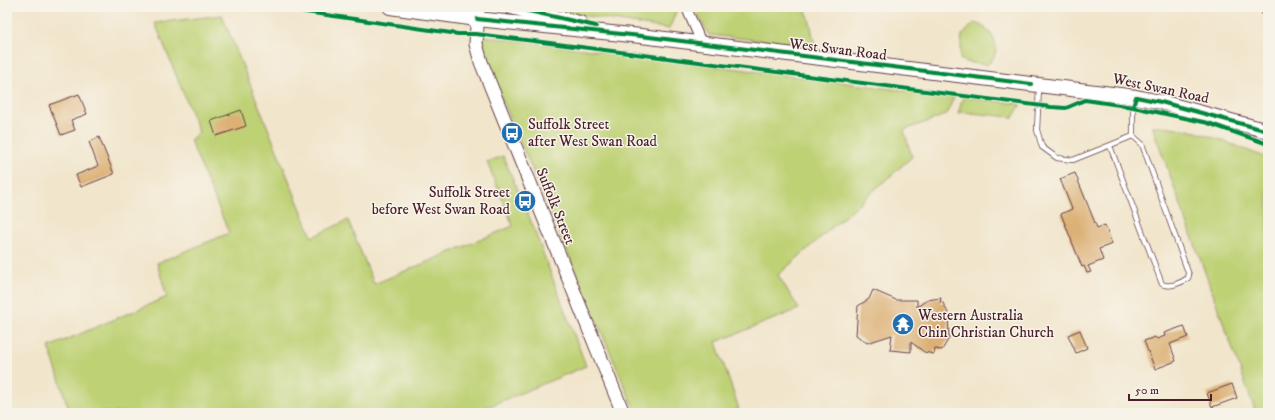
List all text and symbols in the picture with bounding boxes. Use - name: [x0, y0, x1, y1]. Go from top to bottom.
- street label: West Swan Road: [787, 34, 888, 65]
- street label: West Swan Road: [1110, 69, 1211, 108]
- place label: Suffolk Street after West Swan Road: [528, 115, 658, 151]
- bus stop icon: Suffolk Street after West Swan Road: [499, 120, 525, 146]
- street label: Suffolk Street: [531, 165, 580, 248]
- place label: Suffolk Street before West Swan Road: [372, 183, 511, 219]
- bus stop icon: Suffolk Street before West Swan Road: [512, 188, 538, 214]
- place label: Western Australia Chin Christian Church: [917, 306, 1054, 342]
- temple icon: Western Australia Chin Christian Church: [890, 311, 916, 337]
- scale bar: [1129, 376, 1211, 402]
- text: 50 m: [1135, 383, 1159, 398]

